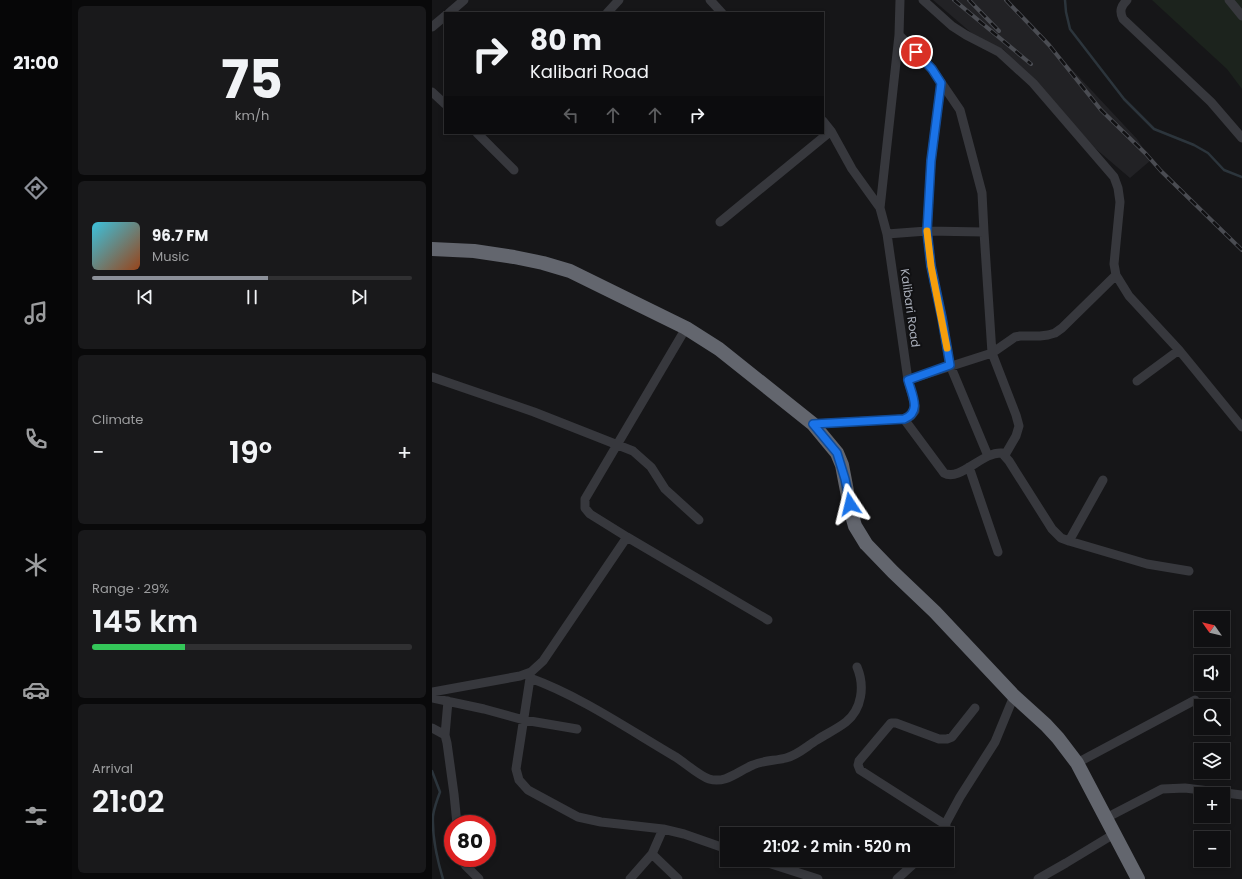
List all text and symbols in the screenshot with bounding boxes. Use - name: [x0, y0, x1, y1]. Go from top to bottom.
- text: 80 m: [530, 21, 602, 60]
- icon: right: [464, 28, 516, 80]
- pin: [899, 35, 933, 69]
- icon: arrive: [905, 41, 927, 63]
- text: 75: [221, 43, 283, 116]
- text: 21:00: [13, 50, 59, 75]
- text: Kalibari Road: [530, 59, 649, 84]
- icon: left: [560, 104, 582, 126]
- icon: ahead: [602, 104, 624, 126]
- icon: ahead: [644, 104, 666, 126]
- icon: right: [686, 104, 708, 126]
- text: km/h: [235, 106, 269, 125]
- icon: directions: [22, 174, 50, 202]
- text: 96.7 FM: [152, 225, 208, 246]
- text: Music: [152, 247, 189, 266]
- street label: Kalibari Road: [897, 268, 924, 348]
- icon: previous: [134, 286, 156, 308]
- icon: pause: [241, 286, 263, 308]
- icon: next: [348, 286, 370, 308]
- icon: music: [22, 299, 50, 327]
- text: Climate: [92, 410, 143, 429]
- icon: phone: [22, 425, 50, 453]
- text: 19°: [229, 431, 272, 474]
- text: −: [92, 437, 104, 468]
- text: +: [397, 437, 412, 468]
- position arrow: [829, 483, 871, 525]
- icon: climate: [22, 551, 50, 579]
- text: Range · 29%: [92, 579, 169, 598]
- text: 145 km: [92, 600, 198, 643]
- north arrow: [1194, 611, 1230, 647]
- map controls: [1194, 611, 1230, 867]
- button: sound: [1194, 655, 1230, 691]
- icon: car: [22, 676, 50, 704]
- button: search: [1194, 699, 1230, 735]
- button: layers: [1194, 743, 1230, 779]
- text: Arrival: [92, 759, 133, 778]
- text: 21:02: [92, 780, 165, 823]
- button: +: [1194, 787, 1230, 823]
- icon: filters: [22, 802, 50, 830]
- speed limit sign: 80: [444, 815, 496, 867]
- button: −: [1194, 831, 1230, 867]
- text: 21:02 · 2 min · 520 m: [763, 836, 911, 857]

